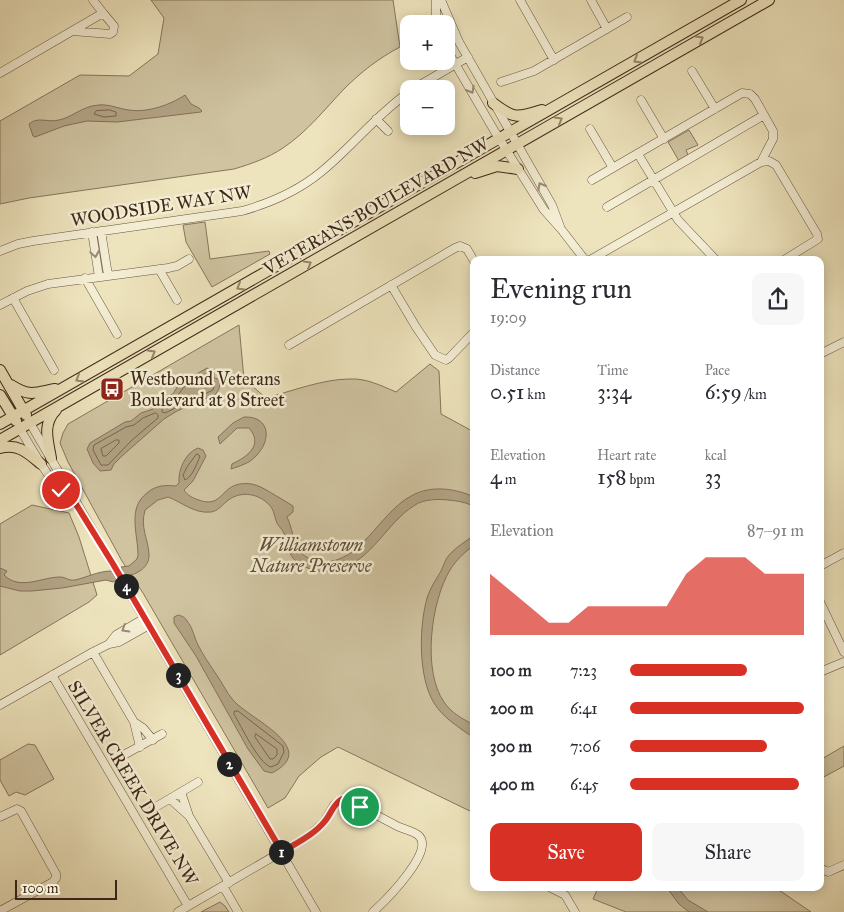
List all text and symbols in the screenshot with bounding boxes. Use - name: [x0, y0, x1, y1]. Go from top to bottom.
- map controls: [400, 15, 455, 135]
- button: +: [400, 15, 455, 70]
- one-way arrow: [695, 36, 704, 46]
- one-way arrow: [633, 54, 642, 64]
- button: −: [400, 80, 455, 135]
- one-way arrow: [464, 84, 474, 93]
- one-way arrow: [554, 117, 563, 127]
- street label: VETERANS BOULEVARD NW: [258, 132, 494, 280]
- street label: WOODSIDE WAY NW: [69, 181, 254, 231]
- one-way arrow: [537, 182, 547, 191]
- one-way arrow: [89, 251, 100, 259]
- one-way arrow: [302, 260, 311, 270]
- text: Evening run: [490, 271, 632, 306]
- button: share: [752, 273, 804, 325]
- one-way arrow: [236, 281, 245, 291]
- text: 19:09: [490, 308, 527, 327]
- one-way arrow: [146, 350, 155, 360]
- text: Distance: [490, 362, 540, 379]
- text: Time: [597, 362, 628, 379]
- text: Pace: [705, 362, 730, 379]
- place label: Westbound Veterans Boulevard at 8 Street: [130, 368, 285, 411]
- one-way arrow: [76, 373, 85, 383]
- bus stop icon: Westbound Veterans Boulevard at 8 Street: [99, 376, 125, 402]
- text: 0.51: [490, 379, 524, 405]
- text: 3:34: [597, 379, 631, 405]
- text: 6:59: [705, 379, 742, 405]
- text: km: [524, 386, 546, 403]
- text: /km: [742, 386, 767, 403]
- text: Elevation: [490, 447, 546, 464]
- text: Heart rate: [597, 447, 656, 464]
- text: kcal: [705, 447, 727, 464]
- text: 4: [490, 464, 502, 490]
- text: 158: [597, 464, 626, 490]
- text: 33: [705, 464, 721, 490]
- pin: [40, 469, 82, 511]
- text: m: [502, 471, 516, 488]
- text: bpm: [626, 471, 655, 488]
- icon: check: [47, 476, 75, 504]
- text: Elevation: [490, 521, 554, 540]
- text: 87–91 m: [747, 521, 804, 540]
- park label: Williamstown Nature Preserve: [250, 534, 373, 577]
- pin: 4: [114, 574, 138, 598]
- text: 4: [123, 578, 130, 595]
- one-way arrow: [122, 623, 131, 633]
- text: 100 m: [490, 661, 532, 680]
- text: 7:23: [570, 661, 597, 680]
- pin: 3: [166, 662, 190, 688]
- text: 3: [176, 667, 181, 684]
- street label: SILVER CREEK DRIVE NW: [63, 677, 203, 890]
- text: 200 m: [490, 699, 533, 718]
- text: 6:41: [570, 699, 597, 718]
- text: 300 m: [490, 737, 532, 756]
- text: 7:06: [570, 737, 600, 756]
- pin: 2: [216, 752, 242, 776]
- text: 2: [226, 756, 233, 773]
- text: 400 m: [490, 775, 534, 794]
- text: 6:45: [570, 775, 599, 794]
- pin: [339, 786, 381, 828]
- icon: arrive: [346, 793, 374, 821]
- button: Save: [490, 823, 642, 881]
- button: Share: [652, 823, 804, 881]
- pin: 1: [268, 840, 294, 864]
- text: 1: [279, 844, 284, 861]
- scale bar: [15, 877, 118, 900]
- text: 100 m: [22, 880, 59, 897]

